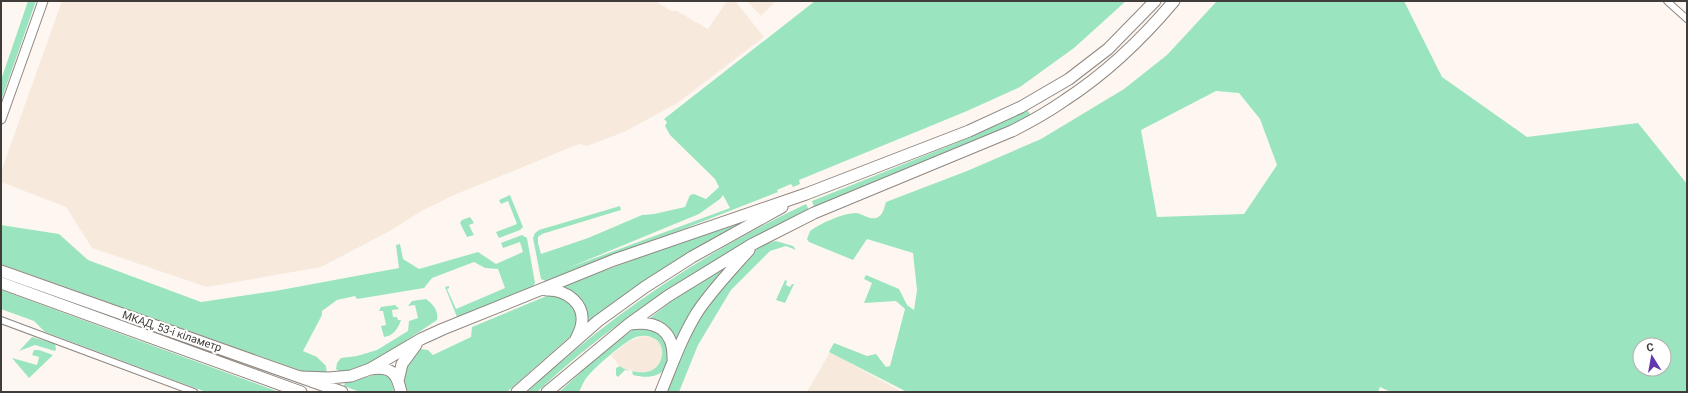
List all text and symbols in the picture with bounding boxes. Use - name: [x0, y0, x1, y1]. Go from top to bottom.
- street label: МКАД, 53-і кіламетр: [120, 308, 223, 355]
- north arrow: [1632, 337, 1672, 377]
- text: С: [1645, 341, 1655, 355]

